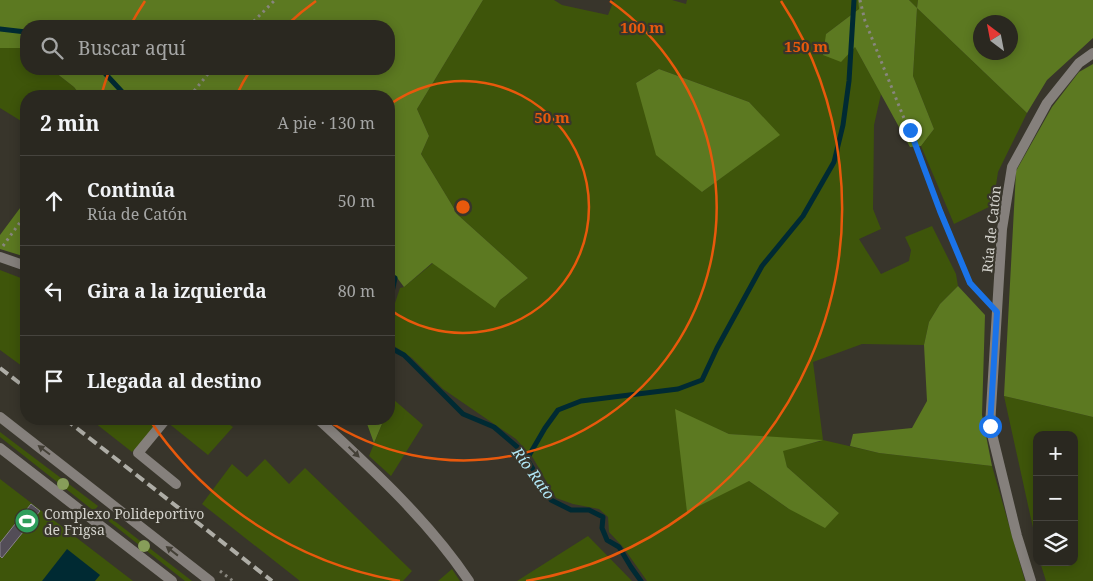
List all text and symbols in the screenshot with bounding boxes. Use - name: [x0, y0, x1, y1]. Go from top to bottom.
- north arrow: [973, 15, 1018, 60]
- text: 100 m: [620, 17, 664, 37]
- search box: [20, 20, 395, 75]
- icon: search: [38, 34, 66, 62]
- text: Buscar aquí: [78, 35, 186, 61]
- text: 150 m: [784, 36, 828, 56]
- text: 50 m: [534, 107, 570, 127]
- text: 2 min: [40, 109, 99, 137]
- text: A pie · 130 m: [278, 112, 375, 134]
- route end: [899, 119, 922, 142]
- text: Continúa: [87, 177, 175, 203]
- street label: Rúa de Catón: [977, 184, 1005, 274]
- icon: ahead: [40, 187, 68, 215]
- text: 50 m: [338, 190, 375, 212]
- centre of rings: [454, 198, 472, 216]
- text: Rúa de Catón: [87, 203, 187, 225]
- icon: left: [40, 277, 68, 305]
- text: Gira a la izquierda: [87, 278, 267, 304]
- text: 80 m: [338, 280, 375, 302]
- icon: arrive: [40, 367, 68, 395]
- text: Llegada al destino: [87, 368, 262, 394]
- route start: [979, 415, 1002, 438]
- map controls: [1033, 431, 1078, 566]
- button: +: [1033, 431, 1078, 476]
- water label: Río Rato: [508, 442, 560, 503]
- one-way arrow: [38, 445, 51, 456]
- one-way arrow: [348, 446, 360, 458]
- button: −: [1033, 476, 1078, 521]
- place label: Complexo Polideportivo de Frigsa: [44, 504, 204, 539]
- sports icon: Complexo Polideportivo de Frigsa: [14, 508, 40, 534]
- button: layers: [1033, 521, 1078, 566]
- one-way arrow: [165, 546, 179, 556]

